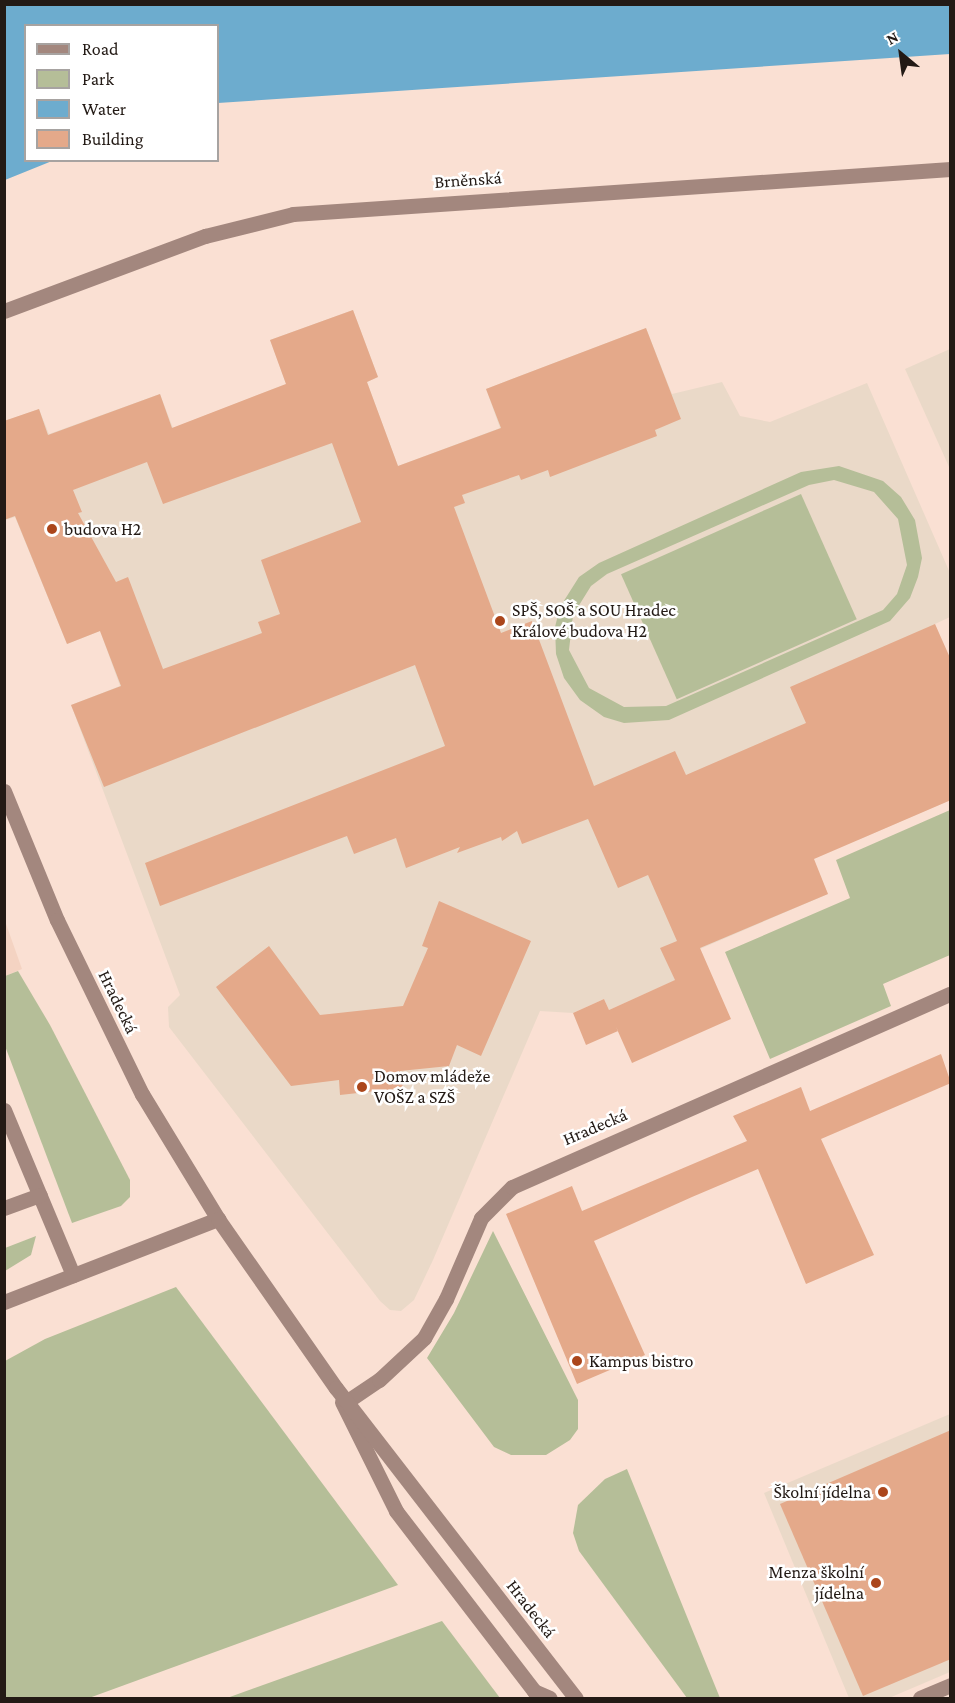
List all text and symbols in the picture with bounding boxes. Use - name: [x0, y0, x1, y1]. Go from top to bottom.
- legend: [24, 24, 219, 162]
- north arrow: [871, 24, 931, 84]
- text: N: [883, 28, 901, 48]
- text: Road: [82, 39, 119, 59]
- text: Park: [82, 69, 114, 89]
- text: Water: [82, 99, 126, 119]
- text: Building: [82, 129, 143, 149]
- street label: Brněnská: [434, 167, 502, 193]
- place label: budova H2: [64, 518, 141, 540]
- marker: budova H2: [45, 522, 59, 536]
- place label: SPŠ, SOŠ a SOU Hradec Králové budova H2: [512, 600, 676, 642]
- marker: SPŠ, SOŠ a SOU Hradec Králové budova H2: [493, 614, 507, 628]
- street label: Hradecká: [93, 967, 143, 1037]
- place label: Domov mládeže VOŠZ a SZŠ: [374, 1066, 490, 1108]
- marker: Domov mládeže VOŠZ a SZŠ: [355, 1080, 369, 1094]
- street label: Hradecká: [560, 1104, 630, 1150]
- place label: Kampus bistro: [589, 1350, 693, 1372]
- marker: Kampus bistro: [570, 1354, 584, 1368]
- place label: Školní jídelna: [773, 1481, 871, 1503]
- marker: Školní jídelna: [876, 1485, 890, 1499]
- place label: Menza školní jídelna: [769, 1562, 864, 1604]
- street label: Hradecká: [502, 1576, 560, 1642]
- marker: Menza školní jídelna: [869, 1576, 883, 1590]

